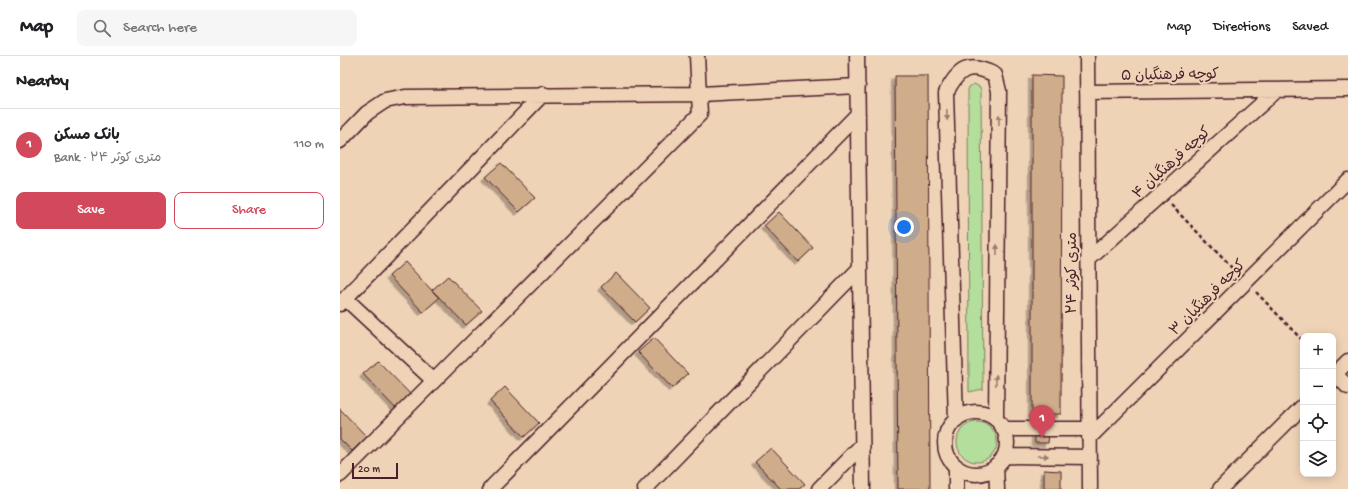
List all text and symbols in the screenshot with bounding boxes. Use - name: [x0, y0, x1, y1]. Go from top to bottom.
- search box: [77, 10, 357, 46]
- text: Map: [20, 16, 53, 39]
- icon: search: [91, 17, 113, 39]
- text: Search here: [123, 19, 197, 37]
- text: Map: [1167, 19, 1191, 36]
- text: Directions: [1213, 19, 1270, 36]
- text: Saved: [1292, 19, 1328, 36]
- street label: کوچه فرهنگیان ۵: [1121, 64, 1219, 86]
- text: Nearby: [16, 72, 69, 92]
- one-way arrow: [943, 109, 950, 121]
- one-way arrow: [996, 113, 1002, 126]
- street label: کوچه فرهنگیان ۴: [1128, 122, 1215, 203]
- text: بانک مسکن: [54, 127, 120, 145]
- text: 1: [26, 137, 32, 152]
- text: 110 m: [294, 137, 324, 152]
- text: Bank · ۲۴ متری کوثر: [54, 151, 161, 166]
- button: Save: [16, 192, 166, 229]
- button: Share: [174, 192, 324, 229]
- your location: [894, 217, 914, 237]
- street label: ۲۴ متری کوثر: [1064, 232, 1082, 314]
- one-way arrow: [994, 244, 1001, 256]
- street label: کوچه فرهنگیان ۳: [1165, 255, 1250, 340]
- map controls: [1300, 333, 1336, 477]
- button: +: [1300, 333, 1336, 369]
- button: −: [1300, 369, 1336, 405]
- one-way arrow: [993, 373, 999, 386]
- pin: 1: [1029, 405, 1055, 438]
- button: locate: [1300, 405, 1336, 441]
- button: layers: [1300, 441, 1336, 477]
- one-way arrow: [1037, 453, 1050, 459]
- scale bar: [352, 461, 398, 480]
- text: 20 m: [358, 464, 380, 476]

